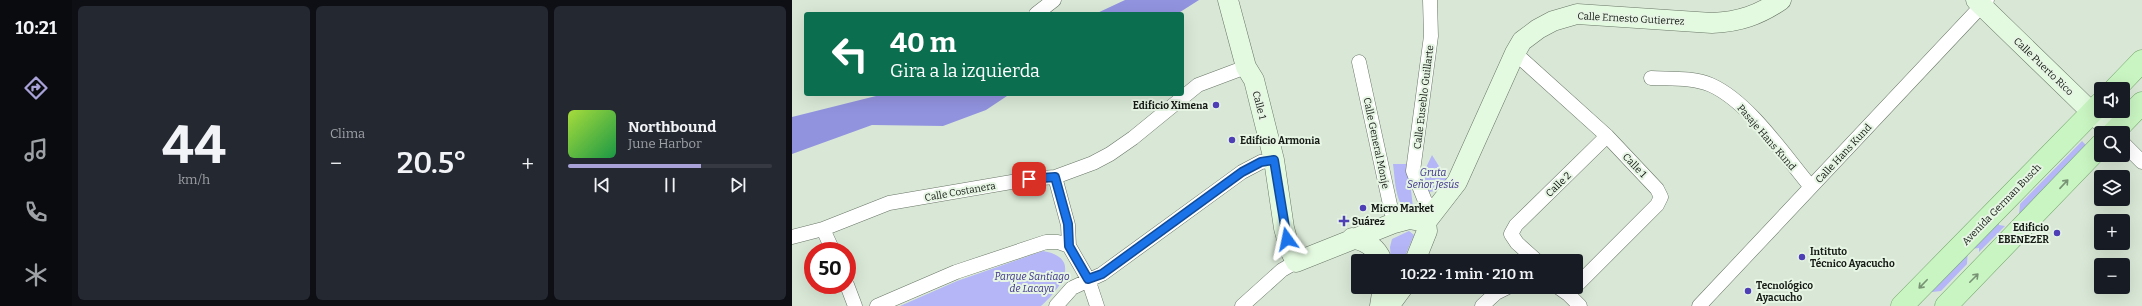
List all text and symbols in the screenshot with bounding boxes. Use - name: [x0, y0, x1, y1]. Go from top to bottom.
- street label: Calle Ernesto Gutierrez: [1577, 10, 1685, 28]
- text: 10:21: [15, 17, 57, 39]
- text: 40 m: [890, 26, 957, 59]
- icon: left: [824, 28, 876, 80]
- street label: Calle Puerto Rico: [2011, 35, 2076, 98]
- street label: Calle Euseblo Guillarte: [1412, 44, 1436, 150]
- text: Gira a la izquierda: [890, 60, 1040, 82]
- icon: directions: [22, 74, 50, 102]
- map controls: [2094, 82, 2130, 294]
- button: sound: [2094, 82, 2130, 118]
- street label: Calle 1: [1250, 90, 1268, 121]
- street label: Calle General Monje: [1360, 96, 1392, 190]
- place label: Edificio Ximena: [1133, 100, 1208, 112]
- marker: Edificio Ximena: [1211, 100, 1221, 110]
- street label: Pasaje Hans Kund: [1734, 102, 1798, 173]
- text: 44: [162, 114, 226, 177]
- text: Northbound: [628, 118, 716, 136]
- street label: Calle Hans Kund: [1813, 122, 1874, 186]
- text: Clima: [330, 126, 365, 141]
- button: search: [2094, 126, 2130, 162]
- marker: Edificio Armonia: [1227, 135, 1237, 145]
- place label: Edificio Armonia: [1240, 135, 1320, 147]
- icon: music: [22, 136, 50, 164]
- text: June Harbor: [628, 136, 702, 151]
- text: 20.5°: [397, 145, 467, 181]
- text: −: [330, 150, 342, 177]
- text: +: [521, 150, 534, 177]
- street label: Calle 1: [1620, 151, 1649, 180]
- street label: Avenida German Busch: [1960, 161, 2044, 248]
- pin: [1012, 162, 1046, 196]
- park label: Gruta Señor Jesús: [1407, 167, 1459, 191]
- icon: arrive: [1018, 168, 1040, 190]
- street label: Calle 2: [1544, 170, 1574, 200]
- button: layers: [2094, 170, 2130, 206]
- text: km/h: [178, 172, 210, 187]
- icon: previous: [591, 174, 613, 196]
- icon: pause: [659, 174, 681, 196]
- icon: next: [727, 174, 749, 196]
- one-way arrow: [2059, 179, 2068, 189]
- street label: Calle Costanera: [924, 180, 997, 204]
- icon: phone: [22, 198, 50, 226]
- marker: Micro Market: [1358, 203, 1368, 213]
- place label: Micro Market: [1371, 203, 1434, 215]
- button: +: [2094, 214, 2130, 250]
- place label: Suárez: [1352, 215, 1385, 228]
- marker: Suárez: [1339, 216, 1349, 226]
- position arrow: [1266, 218, 1308, 260]
- place label: Edificio EBENEZER: [1998, 222, 2049, 246]
- marker: Edificio EBENEZER: [2052, 228, 2062, 238]
- speed limit sign: 50: [804, 242, 856, 294]
- place label: Intituto Técnico Ayacucho: [1810, 246, 1895, 270]
- marker: Intituto Técnico Ayacucho: [1797, 252, 1807, 262]
- button: −: [2094, 258, 2130, 294]
- icon: climate: [22, 261, 50, 289]
- text: 10:22 · 1 min · 210 m: [1400, 265, 1534, 283]
- park label: Parque Santiago de Lacaya: [994, 271, 1070, 295]
- one-way arrow: [1969, 273, 1979, 283]
- place label: Tecnológico Ayacucho: [1756, 279, 1813, 304]
- one-way arrow: [1918, 279, 1928, 289]
- marker: Tecnológico Ayacucho: [1743, 286, 1753, 296]

